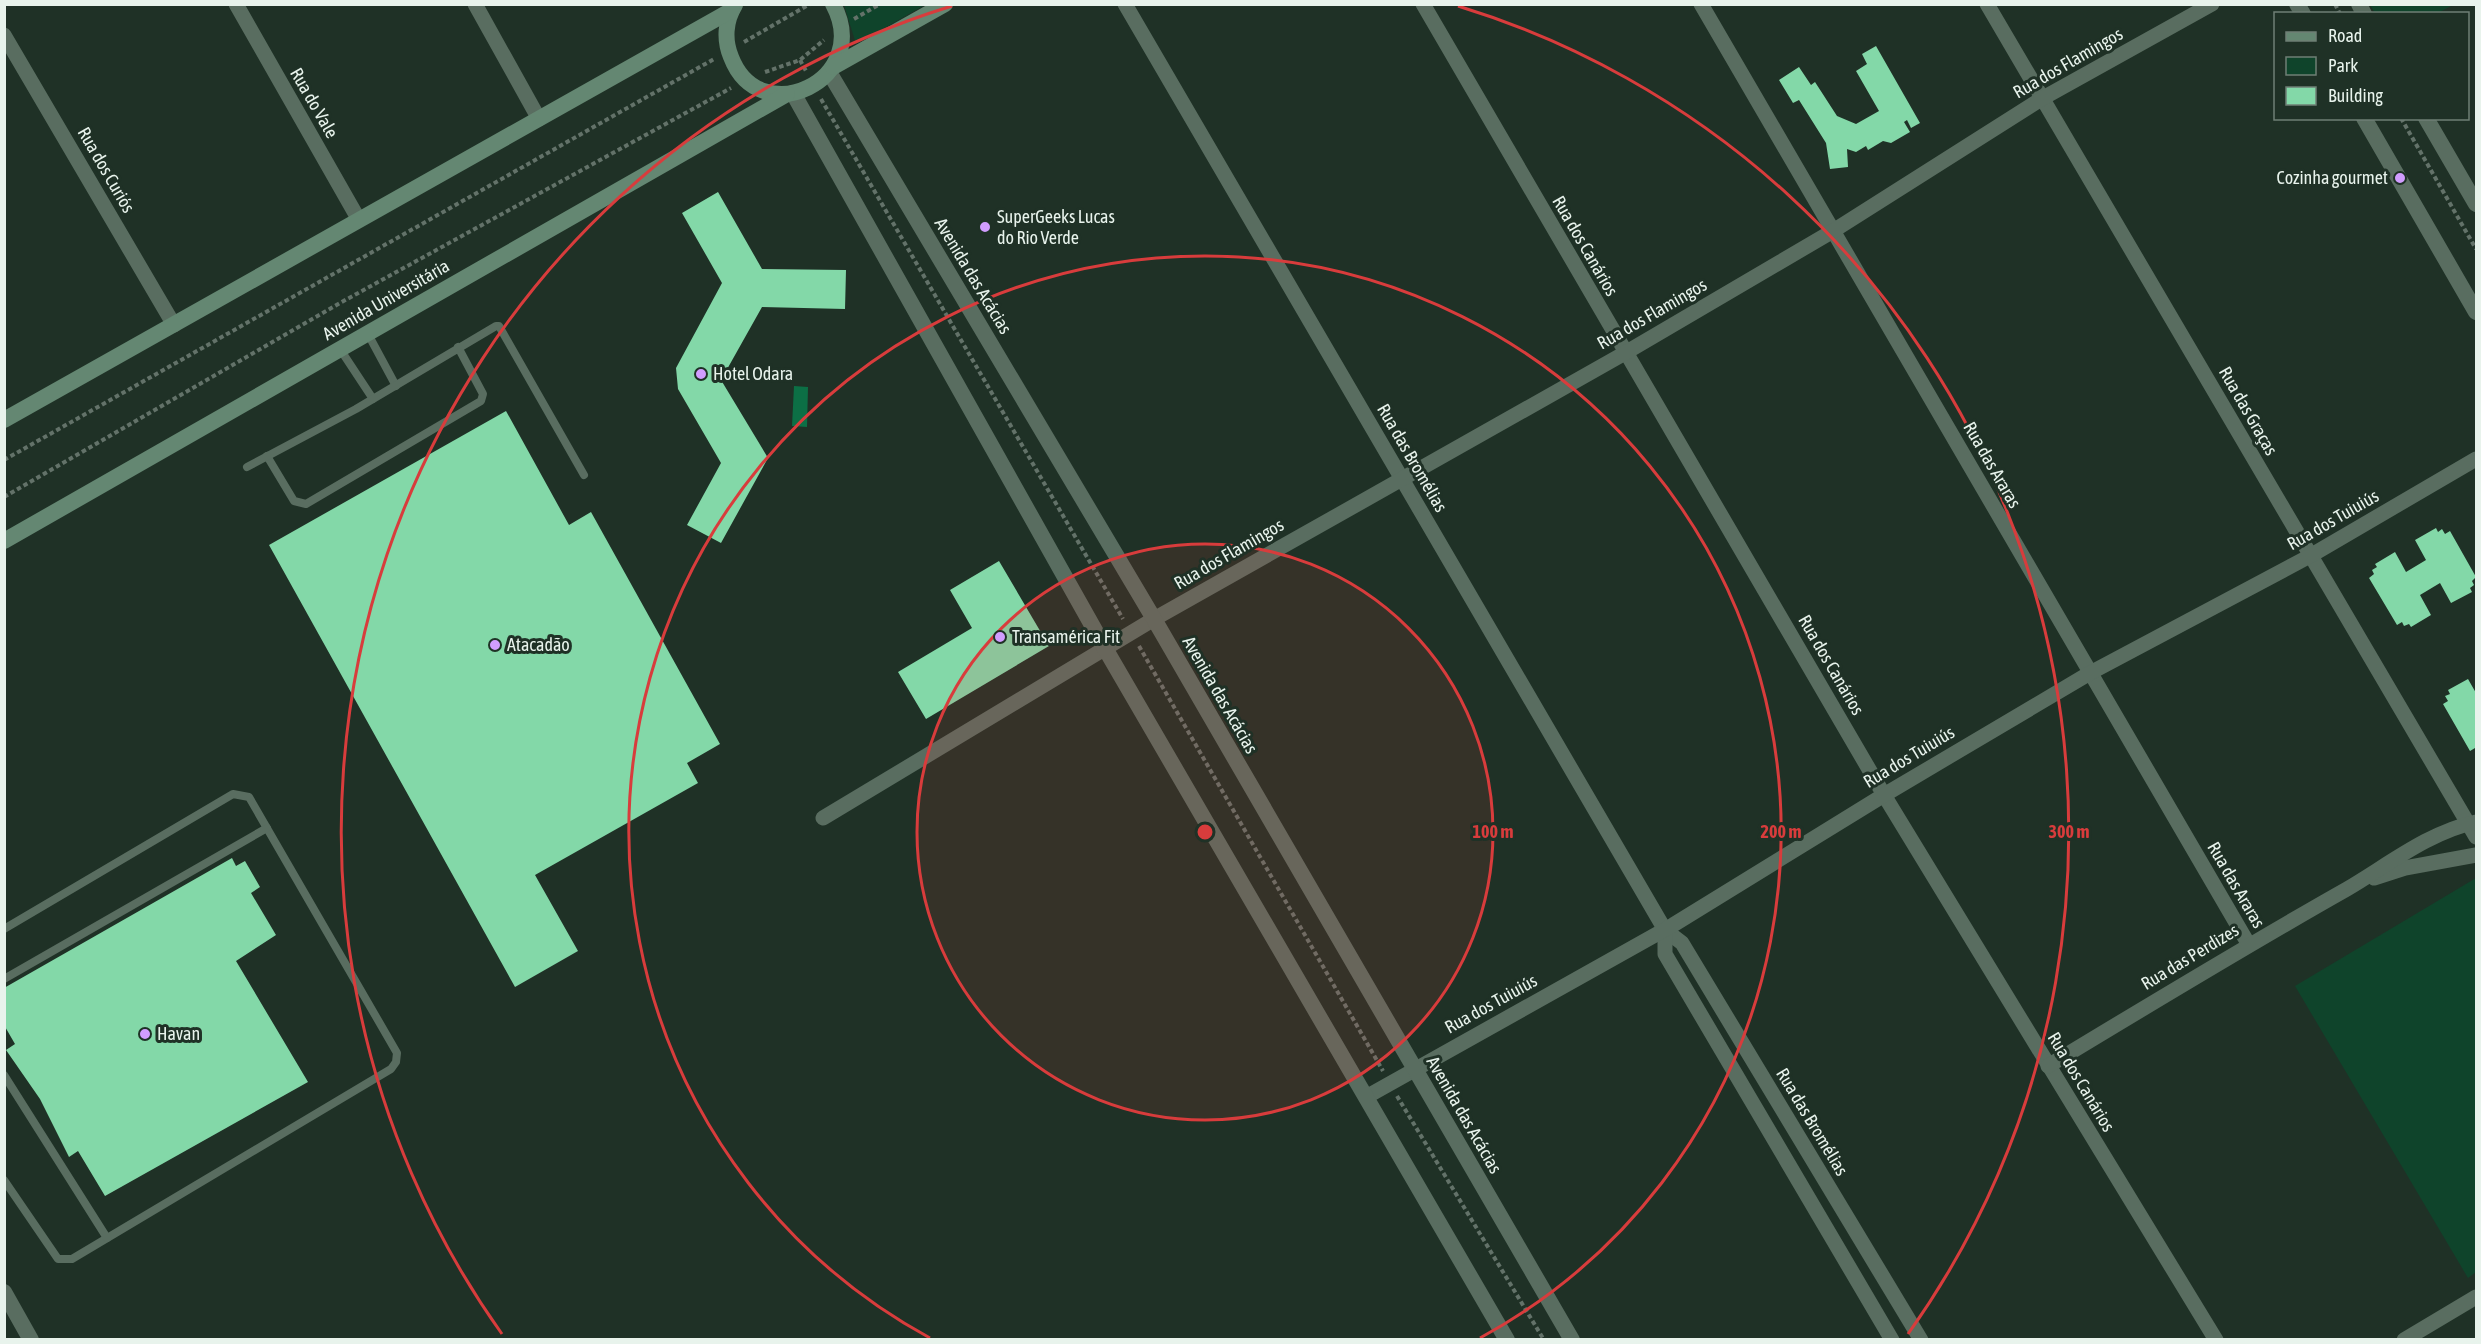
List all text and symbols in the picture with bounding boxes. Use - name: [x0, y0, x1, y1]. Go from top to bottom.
- legend: [2274, 12, 2469, 120]
- street label: Rua dos Flamingos: [2009, 23, 2126, 102]
- text: Road: [2328, 25, 2362, 46]
- text: Park: [2328, 55, 2358, 76]
- street label: Rua do Vale: [286, 64, 343, 142]
- text: Building: [2328, 85, 2383, 106]
- street label: Rua dos Curiós: [73, 123, 139, 216]
- place label: Cozinha gourmet: [2277, 167, 2388, 188]
- marker: Cozinha gourmet: [2393, 171, 2407, 185]
- street label: Rua dos Canários: [1548, 192, 1623, 300]
- place label: SuperGeeks Lucas do Rio Verde: [997, 206, 1115, 248]
- street label: Avenida das Acácias: [931, 214, 1016, 338]
- marker: SuperGeeks Lucas do Rio Verde: [978, 220, 992, 234]
- street label: Avenida Universitária: [319, 255, 453, 344]
- street label: Rua dos Flamingos: [1593, 274, 1710, 353]
- place label: Hotel Odara: [713, 363, 793, 384]
- street label: Rua das Graças: [2215, 363, 2282, 459]
- marker: Hotel Odara: [694, 367, 708, 381]
- street label: Rua das Bromélias: [1373, 400, 1452, 516]
- street label: Rua das Araras: [1959, 418, 2026, 512]
- street label: Rua dos Tuiuiús: [2283, 485, 2382, 554]
- street label: Rua dos Flamingos: [1170, 514, 1287, 593]
- street label: Rua dos Canários: [1794, 611, 1869, 719]
- place label: Transamérica Fit: [1012, 626, 1120, 647]
- marker: Transamérica Fit: [993, 630, 1007, 644]
- street label: Avenida das Acácias: [1178, 633, 1262, 757]
- place label: Atacadão: [507, 634, 570, 655]
- marker: Atacadão: [488, 638, 502, 652]
- street label: Rua dos Tuiuiús: [1860, 721, 1958, 792]
- text: 100 m: [1473, 821, 1513, 842]
- text: 200 m: [1761, 821, 1801, 842]
- text: 300 m: [2049, 821, 2089, 842]
- centre of rings: [1195, 822, 1215, 842]
- street label: Rua das Araras: [2203, 838, 2270, 932]
- street label: Rua das Perdizes: [2137, 919, 2242, 994]
- street label: Rua dos Tuiuiús: [1441, 970, 1540, 1037]
- place label: Havan: [157, 1023, 200, 1044]
- marker: Havan: [138, 1027, 152, 1041]
- street label: Rua dos Canários: [2044, 1028, 2119, 1135]
- street label: Avenida das Acácias: [1422, 1053, 1506, 1177]
- street label: Rua das Bromélias: [1772, 1064, 1853, 1179]

